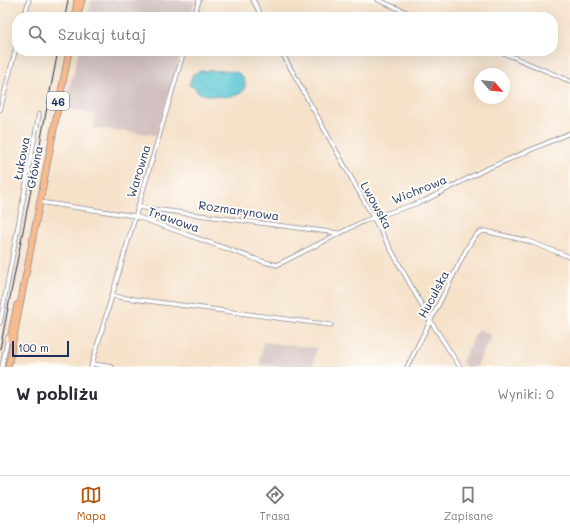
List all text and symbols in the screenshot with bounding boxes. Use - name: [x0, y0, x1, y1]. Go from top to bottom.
- search box: [12, 12, 558, 56]
- icon: search: [26, 23, 48, 45]
- text: Szukaj tutaj: [58, 24, 146, 44]
- north arrow: [474, 68, 510, 104]
- road number: 46: [47, 92, 69, 110]
- street label: Łukowa: [9, 135, 33, 181]
- street label: Warowna: [122, 143, 154, 199]
- street label: Główna: [22, 144, 46, 190]
- street label: Wichrowa: [389, 171, 449, 207]
- street label: Lwowska: [357, 178, 397, 232]
- street label: Rozmarynowa: [198, 196, 280, 224]
- street label: Trawowa: [146, 203, 202, 235]
- street label: Huculska: [414, 268, 452, 320]
- scale bar: [12, 339, 69, 358]
- text: 100 m: [18, 340, 49, 355]
- text: W pobliżu: [16, 382, 98, 404]
- text: Wyniki: 0: [498, 385, 554, 402]
- tab: Mapa: [77, 484, 106, 523]
- tab: Trasa: [260, 484, 290, 523]
- tab: Zapisane: [444, 484, 493, 523]

